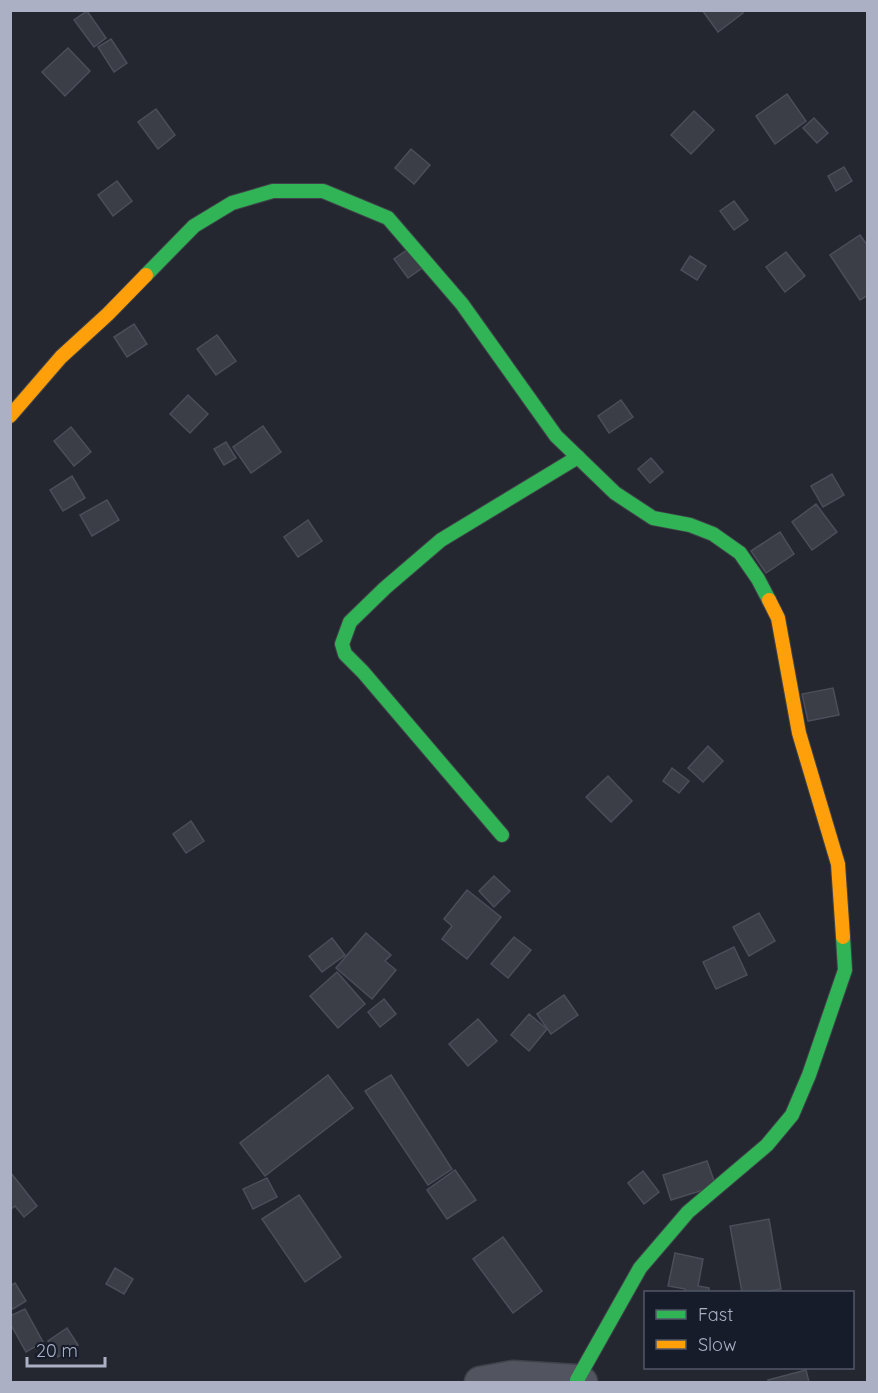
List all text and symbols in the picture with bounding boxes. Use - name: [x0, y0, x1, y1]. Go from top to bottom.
- legend: [644, 1291, 854, 1369]
- text: Fast: [698, 1303, 733, 1326]
- scale bar: [27, 1330, 105, 1368]
- text: Slow: [698, 1333, 736, 1356]
- text: 20 m: [36, 1339, 78, 1362]

